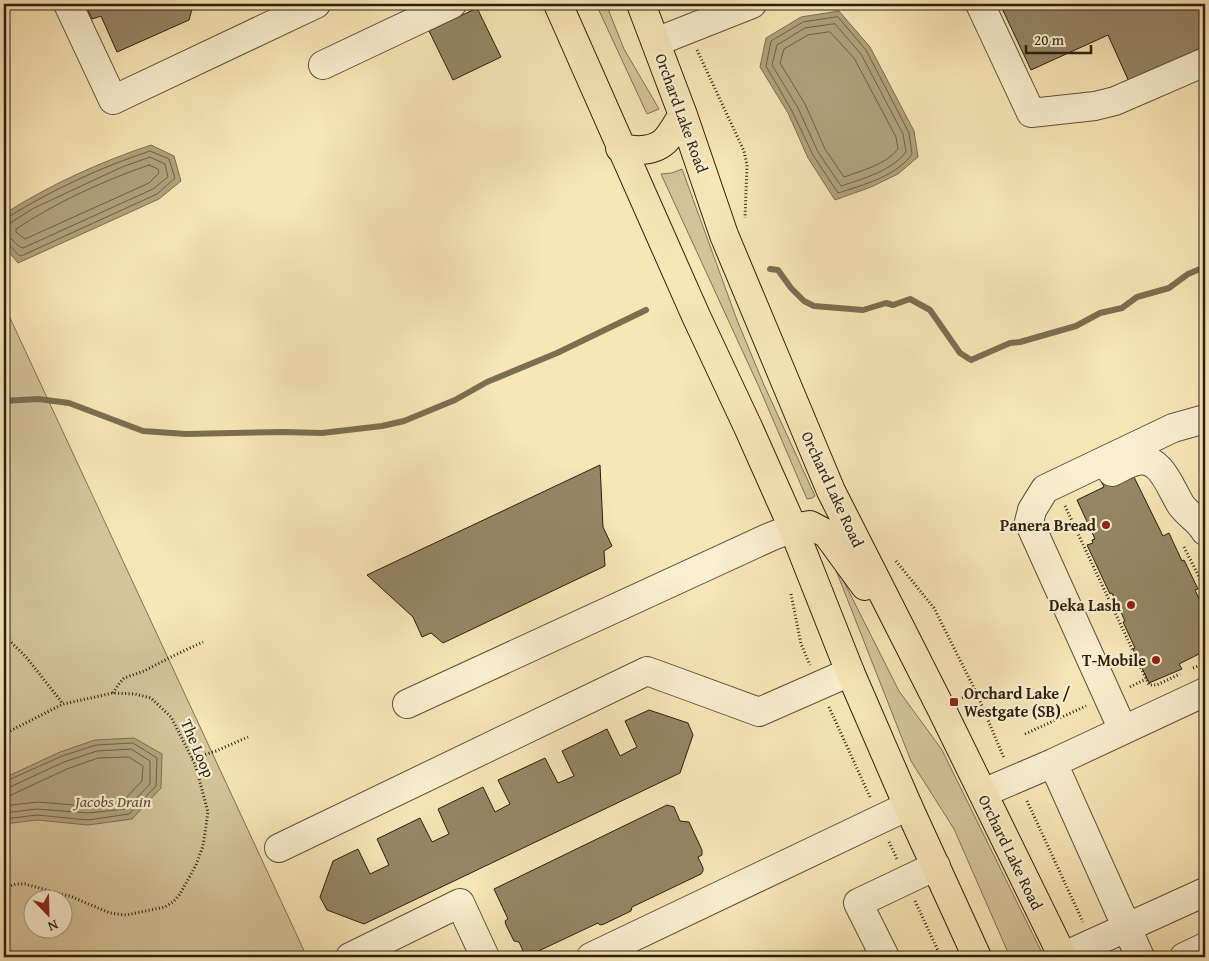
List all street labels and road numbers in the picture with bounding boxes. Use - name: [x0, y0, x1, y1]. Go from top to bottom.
- street label: Orchard Lake Road: [649, 50, 715, 177]
- street label: Orchard Lake Road: [796, 427, 871, 551]
- street label: The Loop: [175, 715, 221, 781]
- street label: Orchard Lake Road: [973, 790, 1050, 914]

